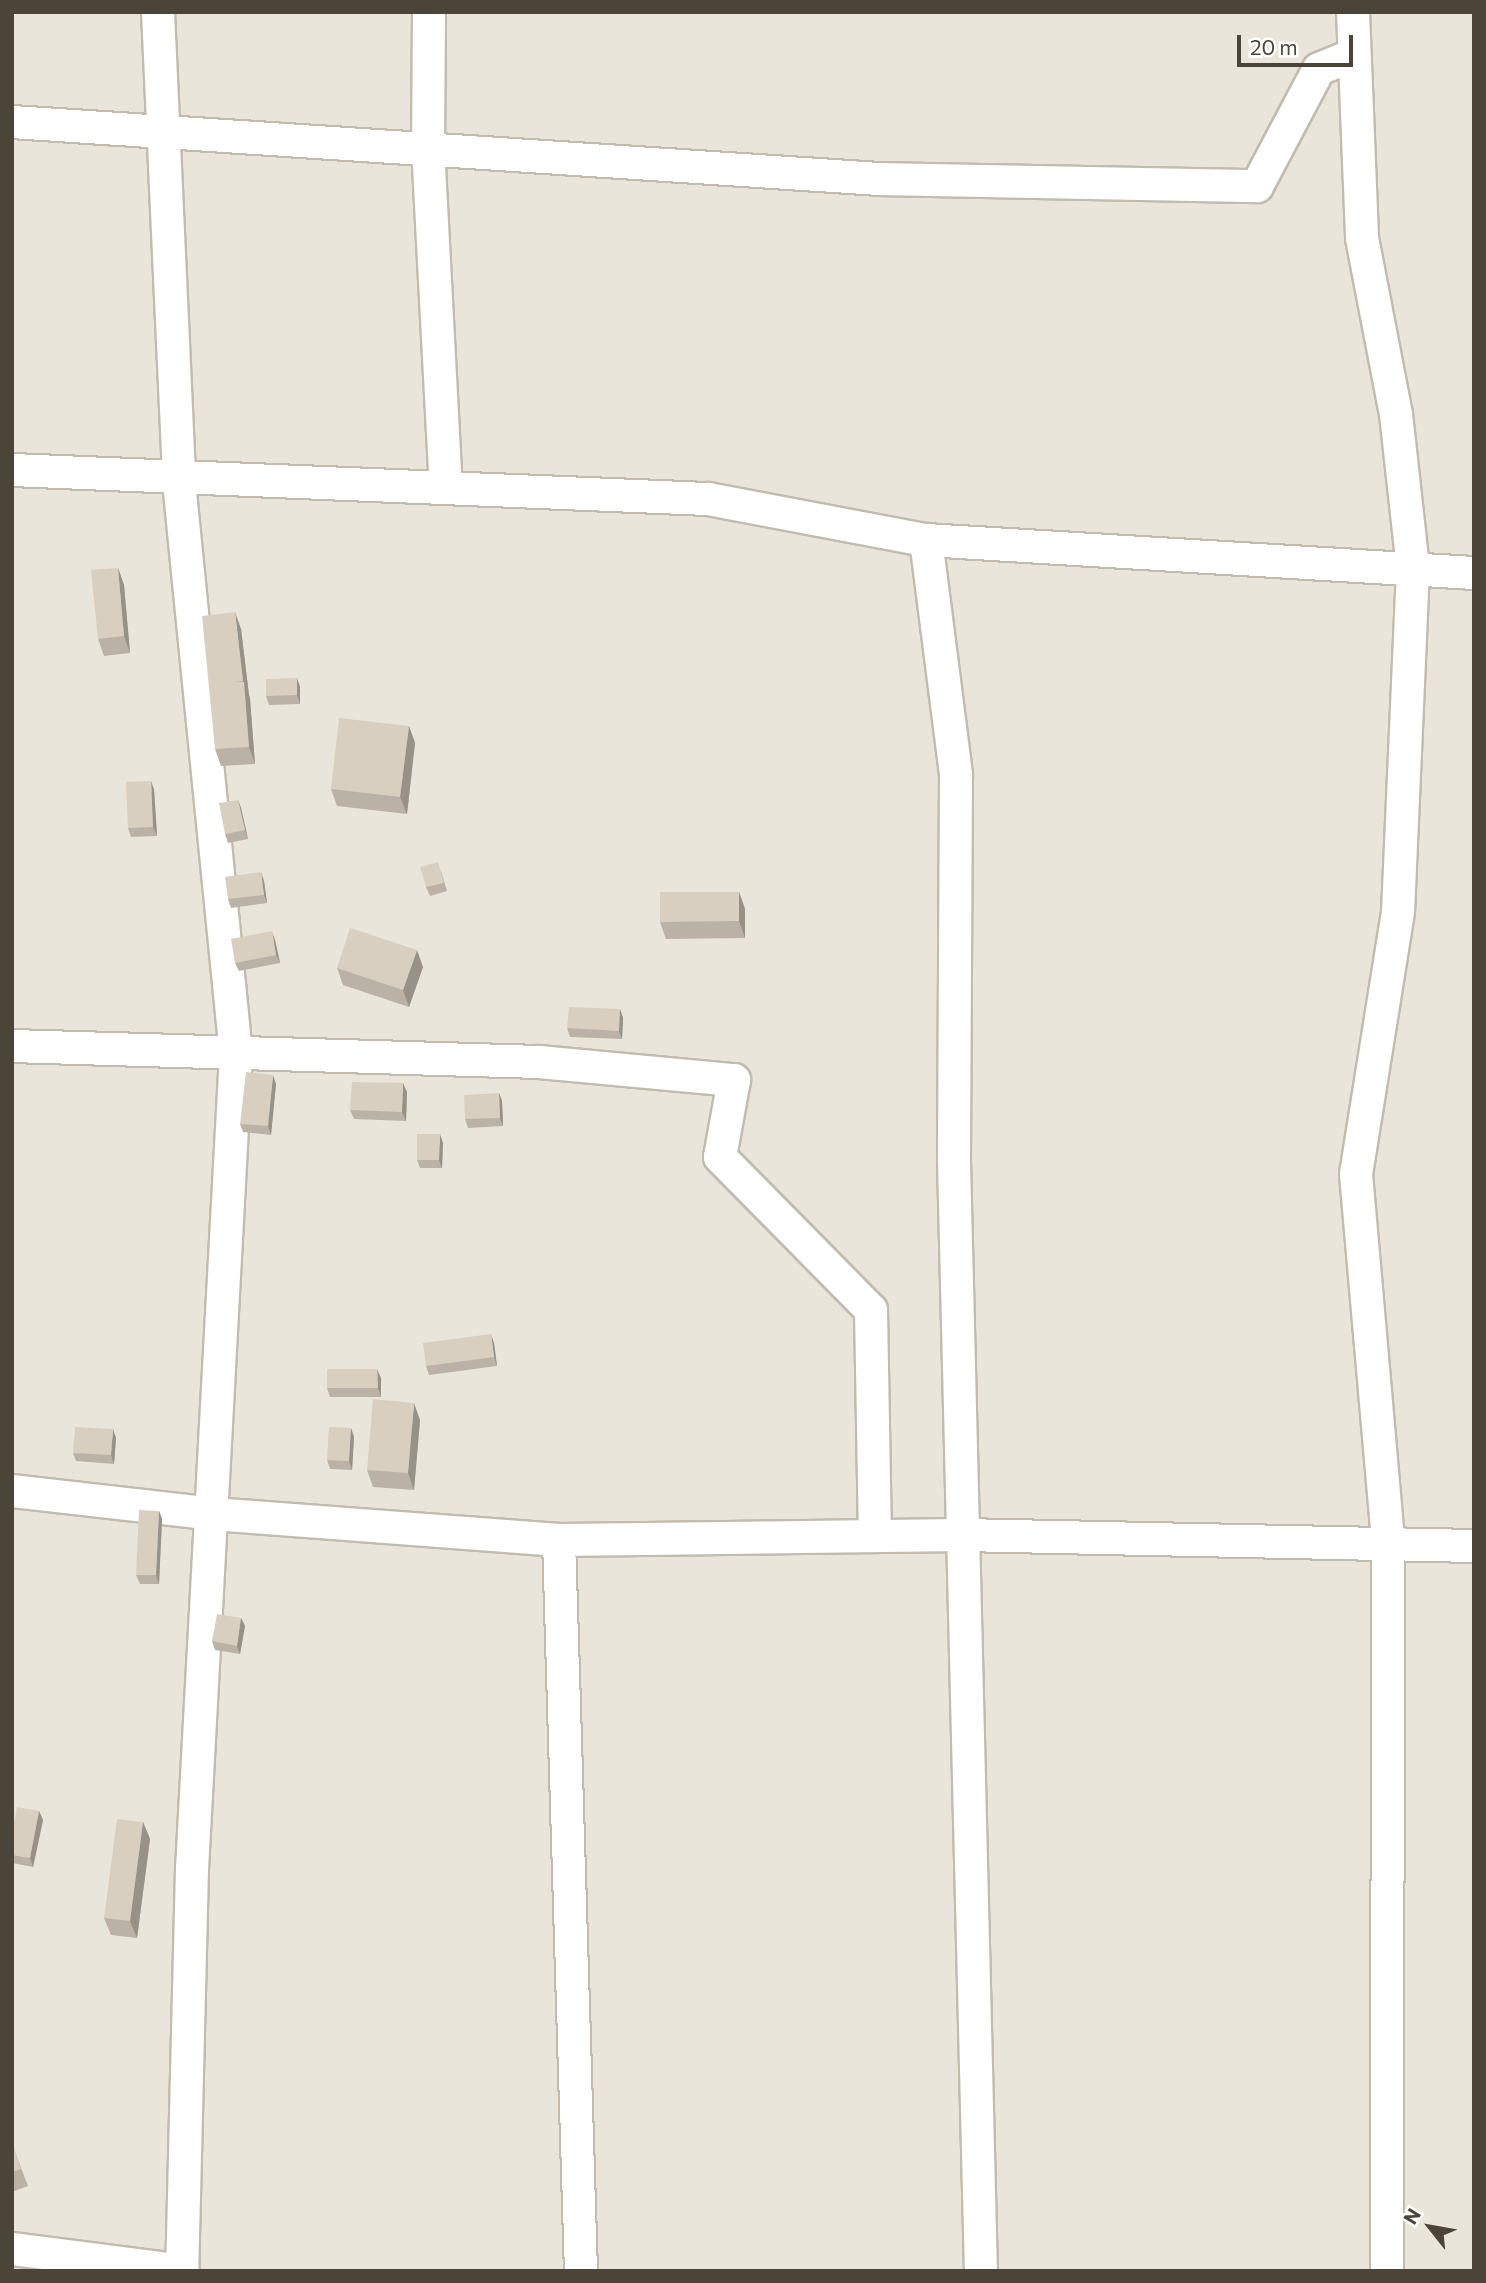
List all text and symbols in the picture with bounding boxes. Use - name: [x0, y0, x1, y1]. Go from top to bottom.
- scale bar: [1241, 21, 1356, 65]
- text: 20 m: [1250, 34, 1298, 59]
- north arrow: [1395, 2192, 1465, 2262]
- text: N: [1398, 2204, 1425, 2228]

